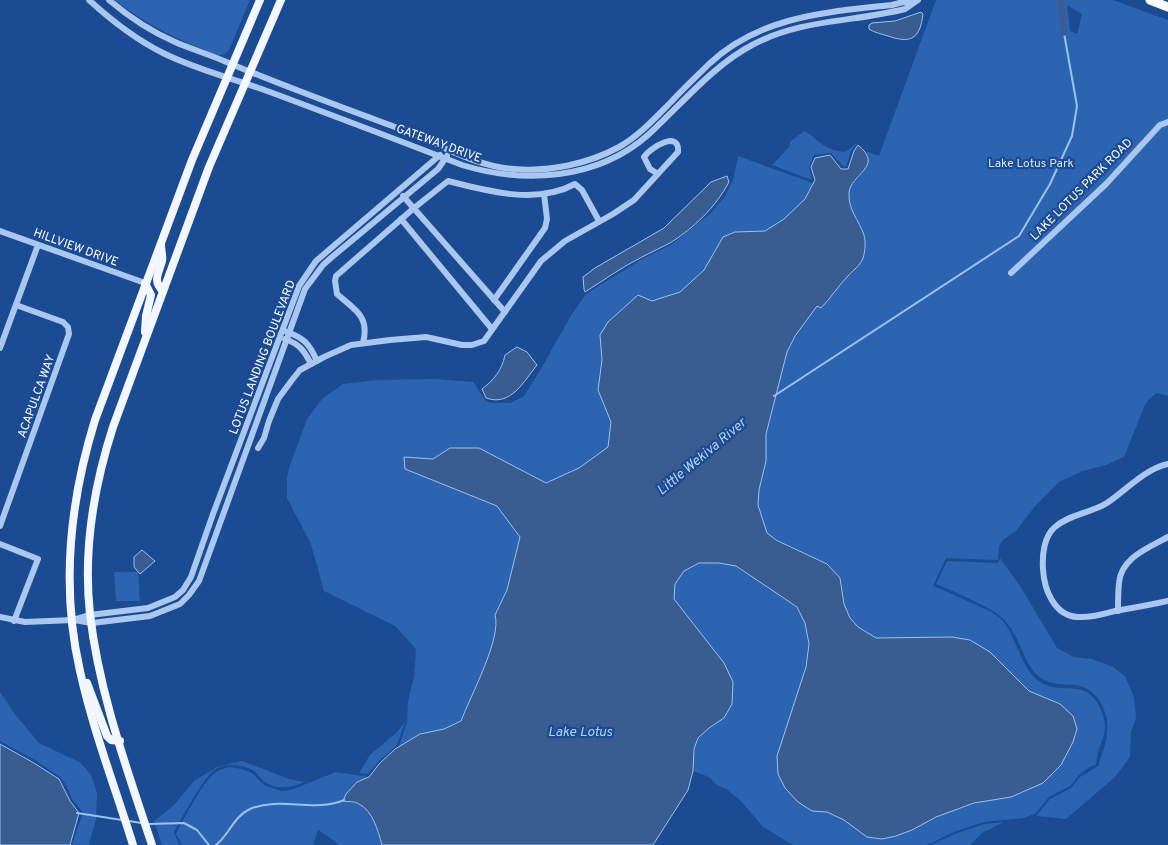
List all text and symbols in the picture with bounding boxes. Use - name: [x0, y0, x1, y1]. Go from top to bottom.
- street label: GATEWAY DRIVE: [394, 121, 484, 167]
- street label: LAKE LOTUS PARK ROAD: [1027, 135, 1136, 244]
- park label: Lake Lotus Park: [988, 156, 1074, 172]
- street label: HILLVIEW DRIVE: [31, 225, 120, 271]
- street label: LOTUS LANDING BOULEVARD: [226, 278, 300, 437]
- street label: ACAPULCA WAY: [14, 352, 60, 440]
- water label: Little Wekiva River: [654, 414, 751, 499]
- water label: Lake Lotus: [548, 724, 613, 741]

